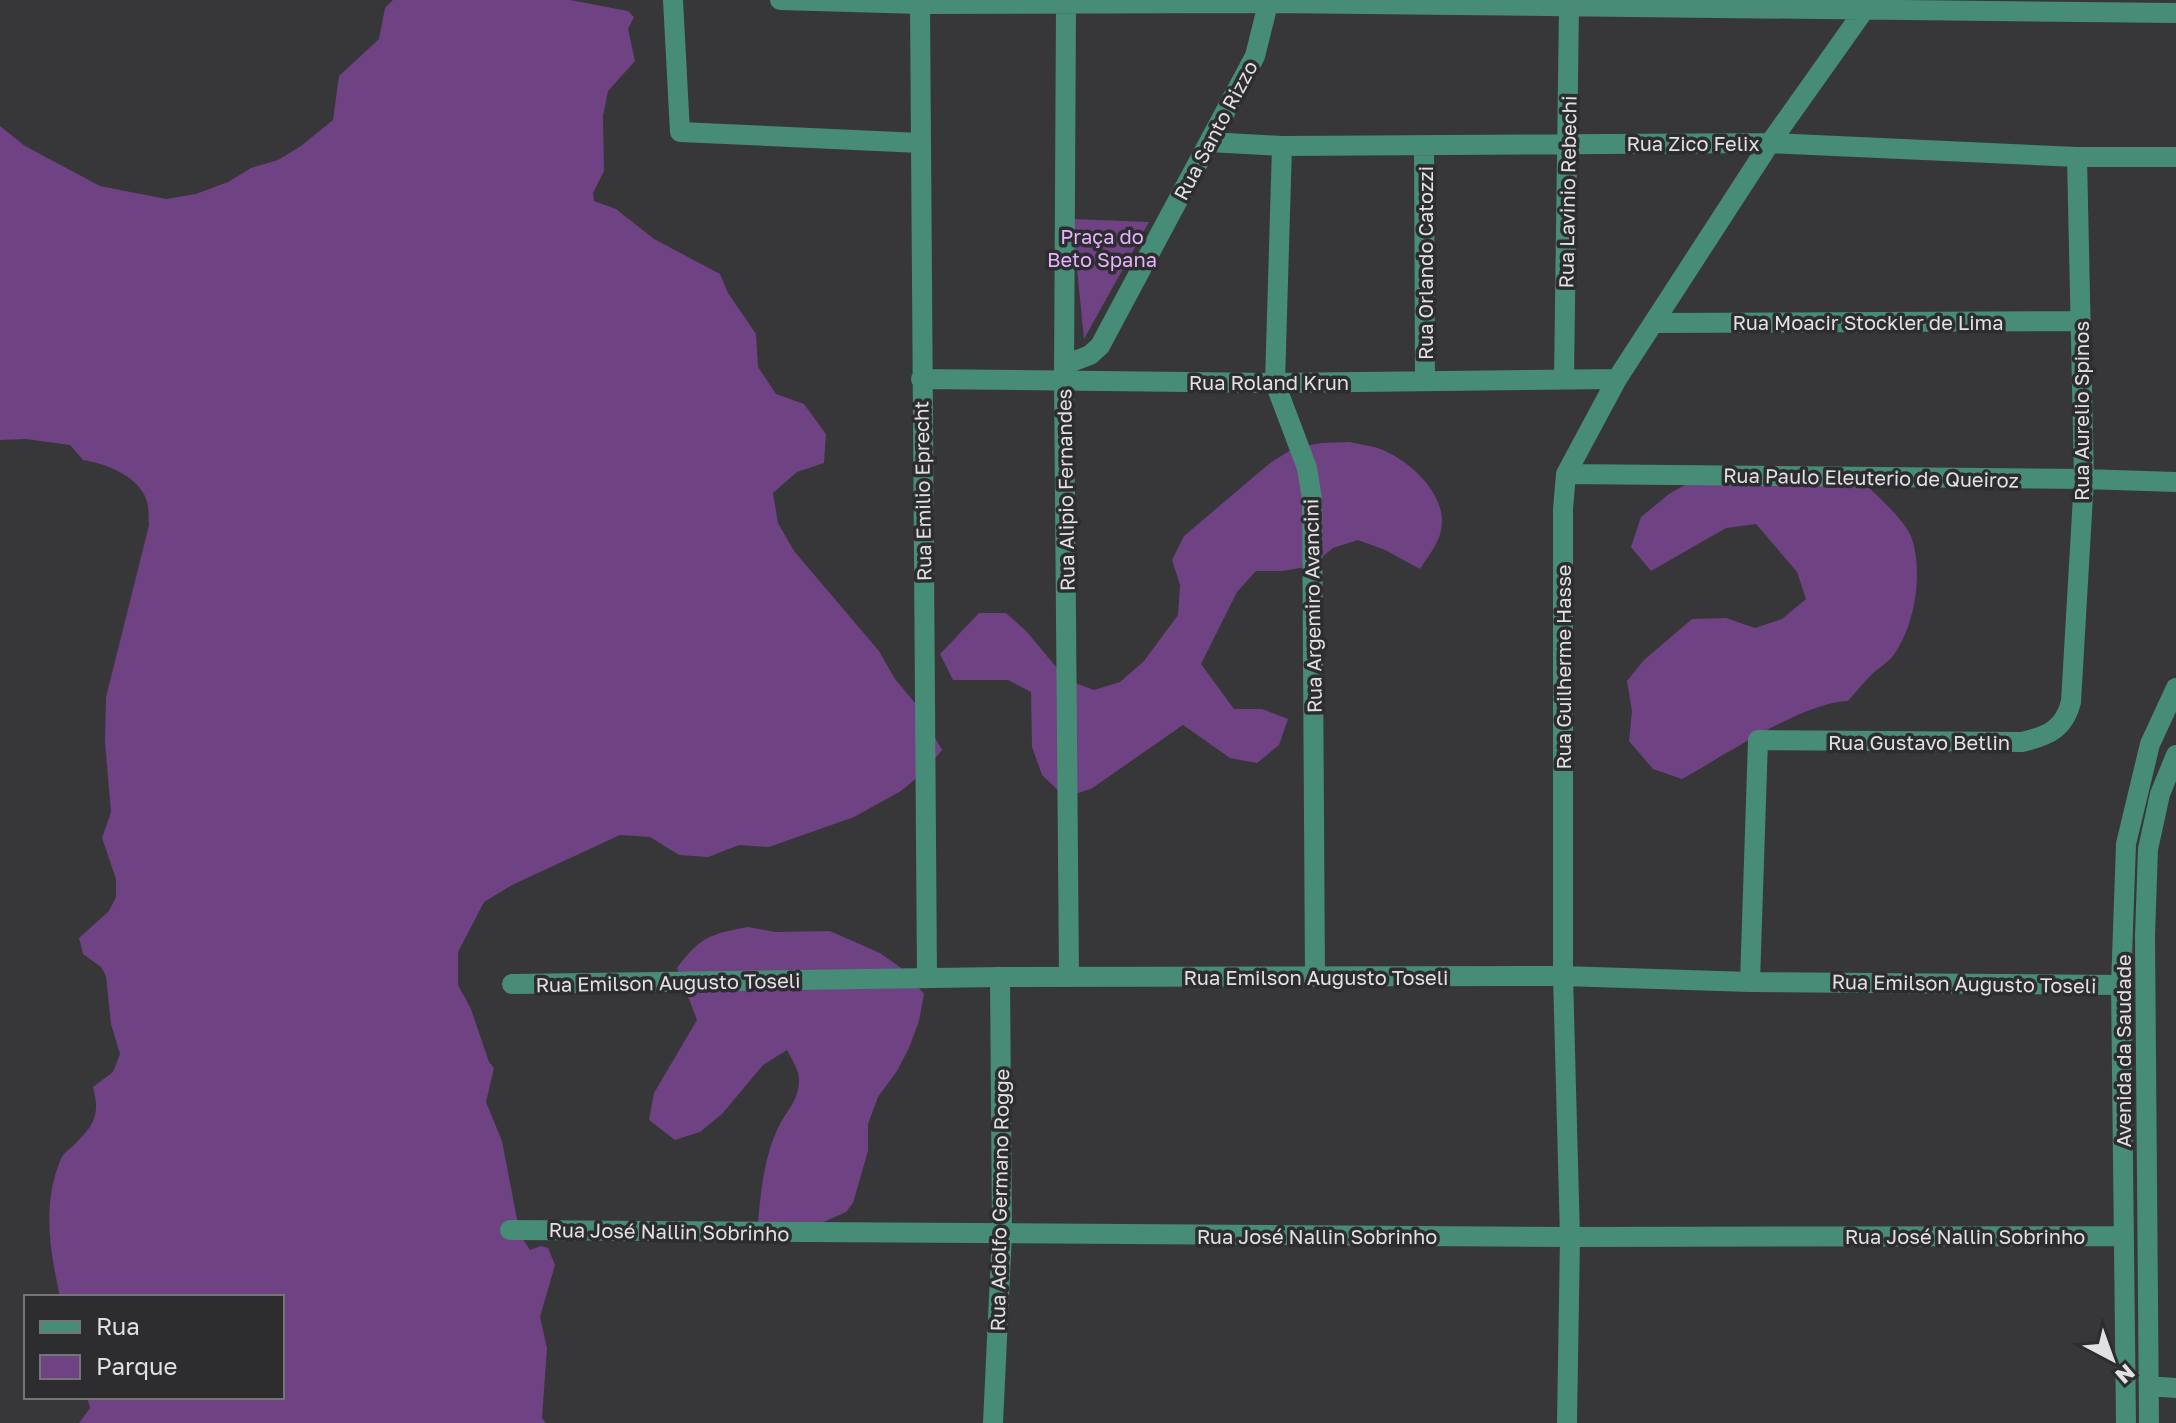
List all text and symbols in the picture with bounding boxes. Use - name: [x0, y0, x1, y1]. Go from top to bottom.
- street label: Rua Santo Rizzo: [1168, 56, 1262, 204]
- street label: Rua Lavinio Rebechi: [1553, 95, 1581, 289]
- street label: Rua Zico Felix: [1627, 131, 1759, 155]
- street label: Rua Orlando Catozzi: [1413, 166, 1437, 360]
- park label: Praça do Beto Spana: [1047, 224, 1157, 271]
- street label: Rua Moacir Stockler de Lima: [1732, 310, 2004, 334]
- street label: Rua Aurelio Spinos: [2069, 321, 2093, 501]
- street label: Rua Roland Krun: [1189, 370, 1349, 394]
- street label: Rua Alipio Fernandes: [1051, 389, 1079, 591]
- street label: Rua Emilio Eprecht: [908, 401, 936, 581]
- street label: Rua Paulo Eleuterio de Queiroz: [1723, 462, 2019, 492]
- street label: Rua Argemiro Avancini: [1298, 499, 1326, 713]
- street label: Rua Guilherme Hasse: [1551, 565, 1575, 769]
- street label: Rua Gustavo Betlin: [1828, 730, 2010, 754]
- street label: Avenida da Saudade: [2111, 954, 2135, 1148]
- street label: Rua Emilson Augusto Toseli: [1184, 965, 1448, 989]
- street label: Rua Emilson Augusto Toseli: [535, 968, 801, 996]
- street label: Rua Emilson Augusto Toseli: [1831, 969, 2097, 997]
- street label: Rua Adolfo Germano Rogge: [985, 1069, 1013, 1331]
- street label: Rua José Nallin Sobrinho: [548, 1217, 790, 1245]
- street label: Rua José Nallin Sobrinho: [1197, 1224, 1437, 1248]
- street label: Rua José Nallin Sobrinho: [1845, 1224, 2085, 1248]
- legend: [24, 1295, 284, 1399]
- text: Rua: [96, 1311, 140, 1340]
- north arrow: [2072, 1319, 2152, 1399]
- text: Parque: [96, 1351, 177, 1380]
- text: N: [2110, 1359, 2141, 1390]

